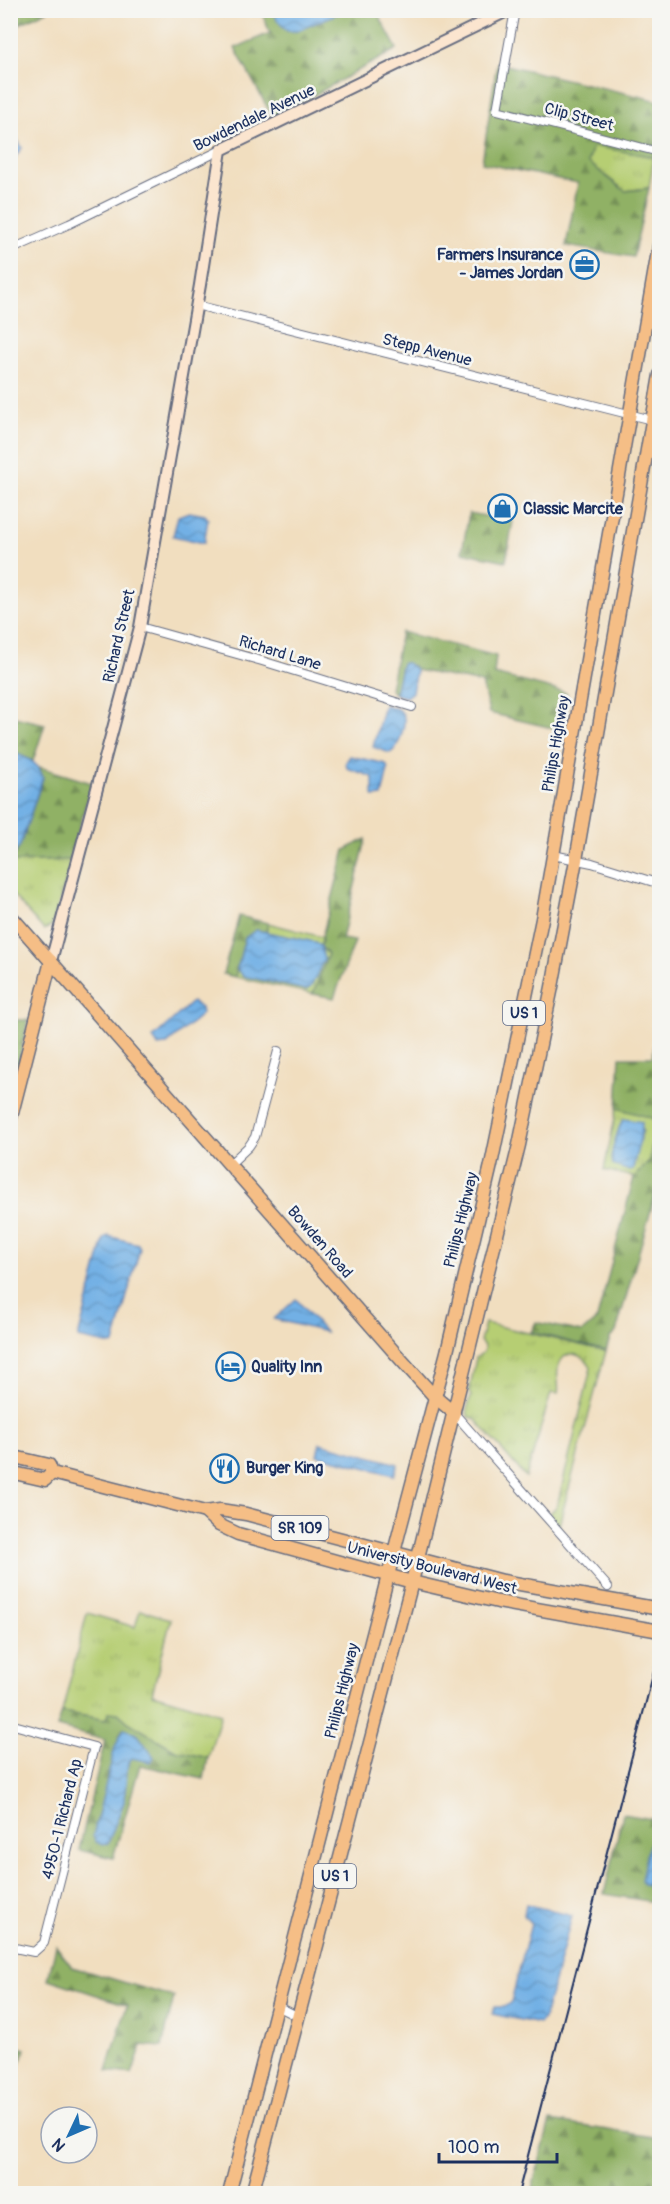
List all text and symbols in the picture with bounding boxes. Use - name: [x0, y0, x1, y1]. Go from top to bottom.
- street label: Bowdendale Avenue: [190, 80, 318, 156]
- street label: Clip Street: [542, 98, 616, 136]
- place label: Farmers Insurance - James Jordan: [437, 245, 564, 283]
- office icon: Farmers Insurance - James Jordan: [568, 248, 600, 280]
- street label: Stepp Avenue: [380, 329, 474, 371]
- shop icon: Classic Marcite: [486, 493, 518, 525]
- place label: Classic Marcite: [523, 499, 624, 519]
- street label: Richard Street: [99, 587, 140, 685]
- street label: Richard Lane: [237, 631, 324, 675]
- street label: Philips Highway: [538, 694, 574, 794]
- road number: US 1: [503, 1001, 545, 1025]
- street label: Philips Highway: [439, 1170, 483, 1270]
- street label: Bowden Road: [283, 1202, 357, 1282]
- hotel icon: Quality Inn: [214, 1351, 246, 1383]
- place label: Quality Inn: [251, 1357, 322, 1377]
- restaurant icon: Burger King: [209, 1452, 241, 1484]
- place label: Burger King: [246, 1458, 323, 1478]
- road number: SR 109: [272, 1516, 328, 1540]
- street label: University Boulevard West: [345, 1537, 520, 1599]
- street label: Philips Highway: [320, 1641, 364, 1741]
- street label: 4950-1 Richard Ap: [37, 1757, 87, 1881]
- road number: US 1: [314, 1864, 356, 1888]
- north arrow: [39, 2105, 99, 2165]
- scale bar: [439, 2126, 558, 2164]
- text: N: [48, 2134, 70, 2156]
- text: 100 m: [448, 2136, 500, 2159]

